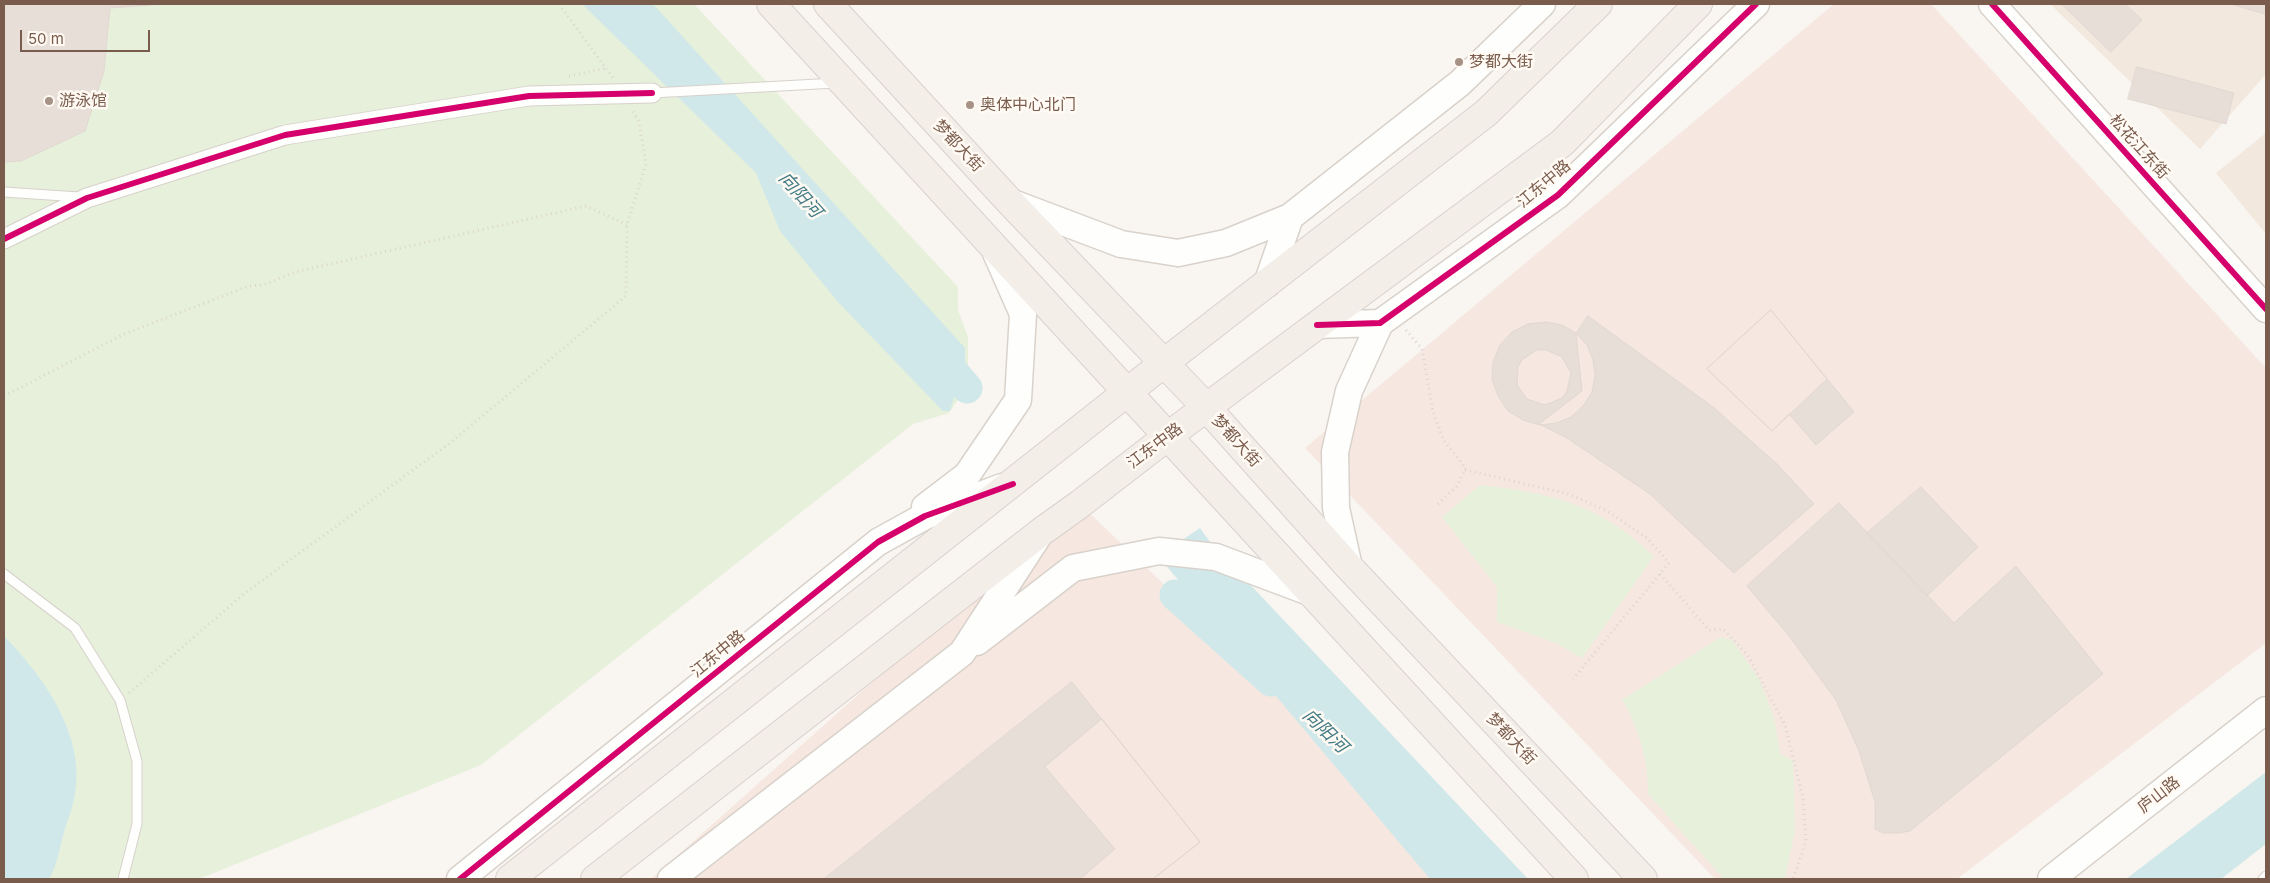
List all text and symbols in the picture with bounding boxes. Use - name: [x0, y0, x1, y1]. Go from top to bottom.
- scale bar: [22, 20, 152, 52]
- text: 50 m: [28, 29, 64, 48]
- place label: 梦都大街: [1469, 52, 1533, 72]
- marker: 梦都大街: [1453, 56, 1465, 68]
- place label: 游泳馆: [59, 91, 107, 111]
- marker: 游泳馆: [43, 95, 55, 107]
- place label: 奥体中心北门: [980, 95, 1076, 115]
- marker: 奥体中心北门: [964, 99, 976, 111]
- street label: 松花江东街: [2105, 111, 2173, 183]
- street label: 梦都大街: [929, 116, 987, 176]
- street label: 江东中路: [1513, 156, 1575, 212]
- water label: 向阳河: [774, 168, 826, 222]
- street label: 梦都大街: [1207, 411, 1265, 471]
- street label: 江东中路: [1124, 419, 1186, 473]
- street label: 江东中路: [687, 626, 749, 682]
- water label: 向阳河: [1298, 704, 1352, 758]
- street label: 梦都大街: [1482, 709, 1540, 769]
- street label: 庐山路: [2134, 773, 2184, 817]

